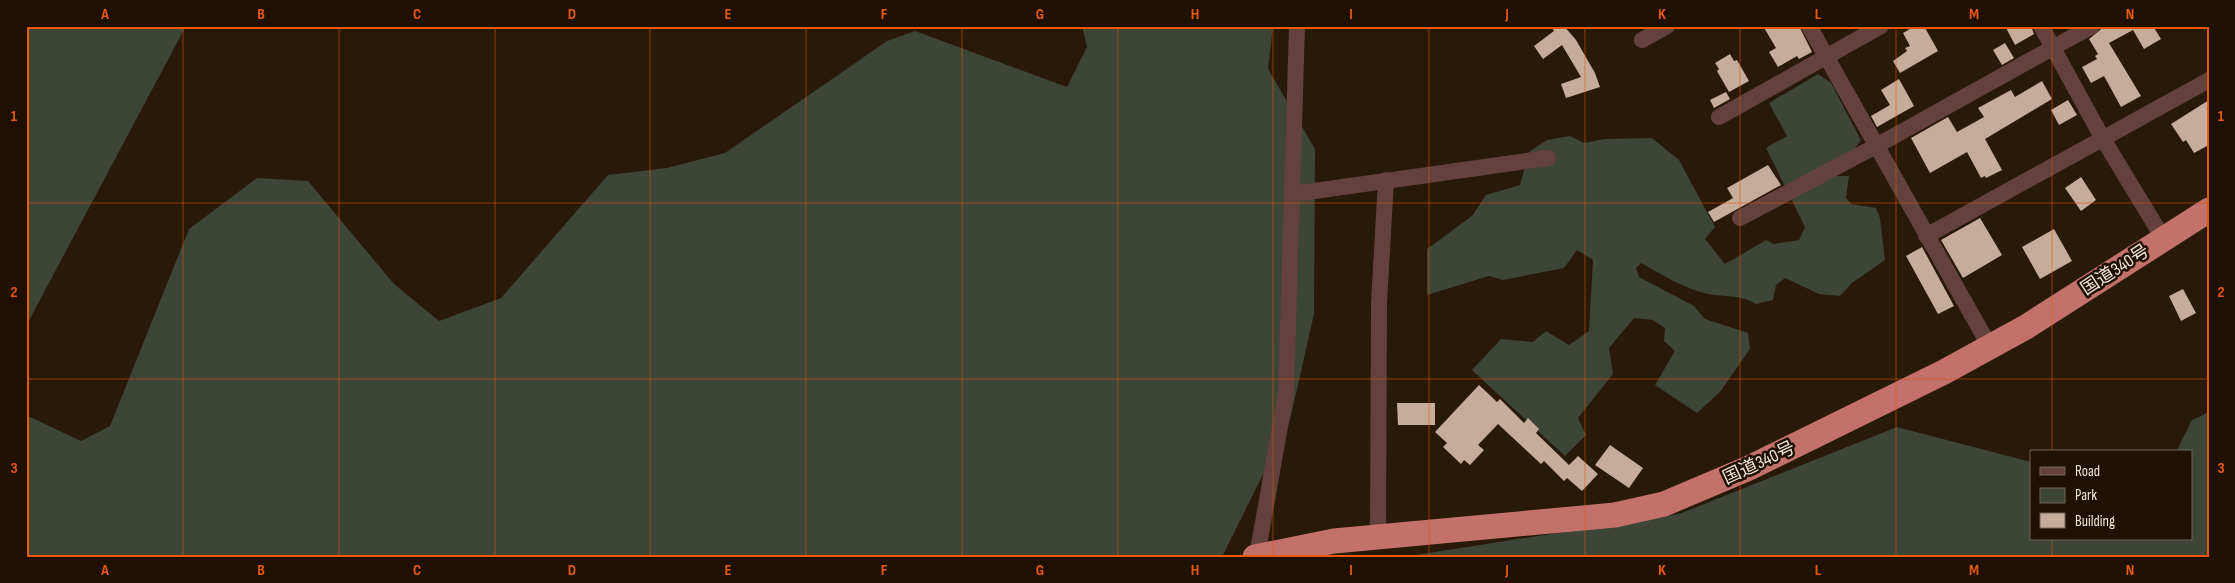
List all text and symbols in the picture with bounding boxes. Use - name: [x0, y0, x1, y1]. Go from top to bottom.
- text: A: [100, 5, 109, 24]
- text: B: [257, 5, 265, 24]
- text: C: [413, 5, 421, 24]
- text: D: [568, 5, 576, 24]
- text: E: [725, 5, 732, 24]
- text: F: [881, 5, 888, 24]
- text: G: [1036, 5, 1044, 24]
- text: H: [1191, 5, 1199, 24]
- text: I: [1349, 5, 1353, 24]
- text: J: [1504, 5, 1509, 24]
- text: K: [1658, 5, 1666, 24]
- text: L: [1815, 5, 1822, 24]
- text: M: [1969, 5, 1979, 24]
- text: N: [2126, 5, 2134, 24]
- text: 1: [11, 107, 18, 126]
- text: 1: [2218, 107, 2225, 126]
- street label: 国道340号: [2077, 240, 2153, 300]
- text: 2: [10, 283, 18, 302]
- text: 2: [2217, 283, 2225, 302]
- street label: 国道340号: [1720, 437, 1798, 489]
- legend: [2030, 450, 2192, 540]
- text: 3: [10, 459, 18, 478]
- text: 3: [2217, 459, 2225, 478]
- text: Road: [2075, 462, 2100, 481]
- text: Park: [2075, 486, 2097, 505]
- text: Building: [2075, 512, 2115, 531]
- text: A: [100, 561, 109, 580]
- text: B: [257, 561, 265, 580]
- text: C: [413, 561, 421, 580]
- text: D: [568, 561, 576, 580]
- text: E: [725, 561, 732, 580]
- text: F: [881, 561, 888, 580]
- text: G: [1036, 561, 1044, 580]
- text: H: [1191, 561, 1199, 580]
- text: I: [1349, 561, 1353, 580]
- text: J: [1504, 561, 1509, 580]
- text: K: [1658, 561, 1666, 580]
- text: L: [1815, 561, 1822, 580]
- text: M: [1969, 561, 1979, 580]
- text: N: [2126, 561, 2134, 580]

